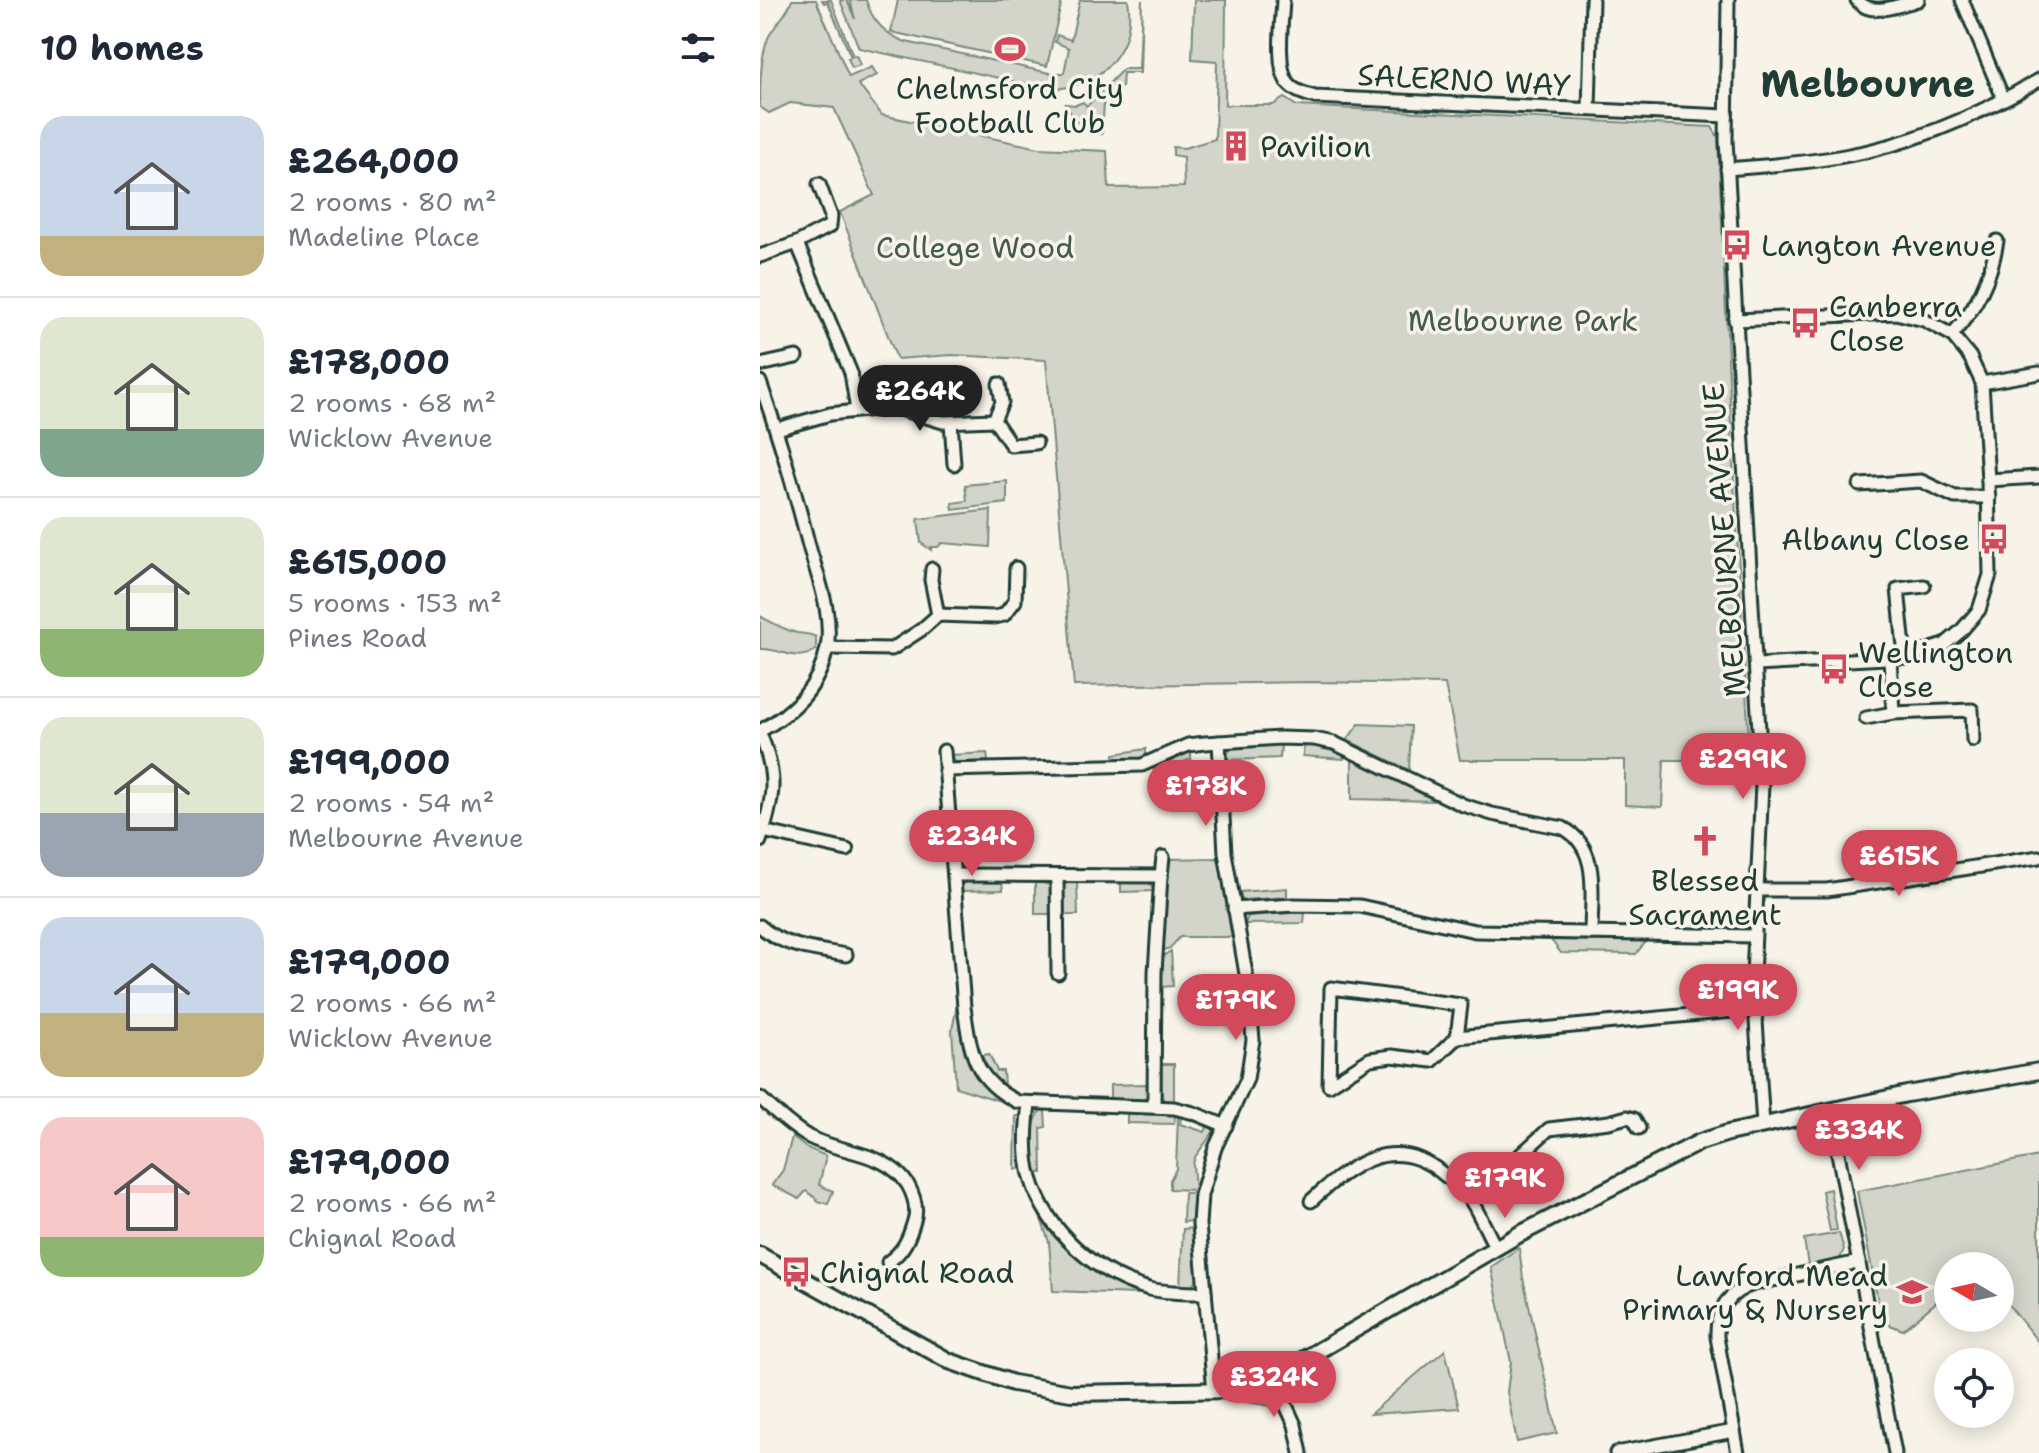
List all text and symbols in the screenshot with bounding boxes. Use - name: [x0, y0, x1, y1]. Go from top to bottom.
- text: 10 homes: [40, 25, 204, 71]
- icon: filters: [676, 26, 720, 70]
- sports icon: Chelmsford City Football Club: [993, 32, 1027, 66]
- street label: SALERNO WAY: [1356, 54, 1572, 106]
- district label: Melbourne: [1761, 58, 1975, 109]
- place label: Chelmsford City Football Club: [896, 68, 1124, 143]
- place label: Pavilion: [1260, 126, 1371, 167]
- building icon: Pavilion: [1219, 129, 1253, 163]
- text: £264,000: [288, 138, 460, 184]
- icon: home: [104, 148, 200, 244]
- text: 2 rooms · 80 m²: [288, 184, 497, 219]
- text: Madeline Place: [288, 219, 480, 254]
- place label: Langton Avenue: [1761, 225, 1997, 266]
- park label: College Wood: [876, 227, 1074, 268]
- bus stop icon: Langton Avenue: [1720, 228, 1754, 262]
- place label: Canberra Close: [1829, 286, 1963, 361]
- park label: Melbourne Park: [1408, 300, 1638, 341]
- bus stop icon: Canberra Close: [1788, 306, 1822, 340]
- text: £178,000: [288, 339, 450, 385]
- icon: home: [104, 349, 200, 445]
- pin: £264K: [864, 365, 976, 433]
- text: £264K: [875, 373, 965, 408]
- street label: MELBOURNE AVENUE: [1693, 382, 1755, 698]
- text: 2 rooms · 68 m²: [288, 385, 496, 420]
- text: Wicklow Avenue: [288, 420, 493, 455]
- place label: Albany Close: [1781, 519, 1970, 560]
- bus stop icon: Albany Close: [1977, 522, 2011, 556]
- text: £615,000: [288, 539, 447, 585]
- icon: home: [104, 549, 200, 645]
- text: 5 rooms · 153 m²: [288, 585, 502, 620]
- text: Pines Road: [288, 620, 427, 655]
- place label: Wellington Close: [1858, 632, 2013, 707]
- bus stop icon: Wellington Close: [1817, 652, 1851, 686]
- pin: £299K: [1687, 733, 1799, 801]
- text: £199,000: [288, 739, 450, 785]
- text: £299K: [1699, 741, 1787, 776]
- icon: home: [104, 749, 200, 845]
- pin: £178K: [1150, 760, 1262, 828]
- text: £178K: [1165, 768, 1247, 803]
- text: 2 rooms · 54 m²: [288, 785, 494, 820]
- pin: £234K: [916, 810, 1028, 878]
- text: £234K: [927, 818, 1017, 853]
- text: Melbourne Avenue: [288, 820, 524, 855]
- church icon: Blessed Sacrament: [1688, 824, 1722, 858]
- pin: £615K: [1843, 830, 1955, 898]
- text: £615K: [1859, 838, 1939, 873]
- place label: Blessed Sacrament: [1628, 860, 1782, 935]
- text: £179,000: [288, 939, 451, 985]
- icon: home: [104, 949, 200, 1045]
- pin: £199K: [1682, 964, 1794, 1032]
- text: £199K: [1697, 972, 1779, 1007]
- pin: £179K: [1180, 974, 1292, 1042]
- text: £179K: [1195, 982, 1277, 1017]
- text: 2 rooms · 66 m²: [288, 985, 497, 1020]
- text: Wicklow Avenue: [288, 1020, 493, 1055]
- pin: £334K: [1803, 1104, 1915, 1172]
- text: £334K: [1814, 1112, 1904, 1147]
- text: £179,000: [288, 1139, 451, 1185]
- icon: home: [104, 1149, 200, 1245]
- pin: £179K: [1449, 1152, 1561, 1220]
- text: £179K: [1464, 1160, 1546, 1195]
- text: 2 rooms · 66 m²: [288, 1185, 497, 1220]
- text: Chignal Road: [288, 1220, 456, 1255]
- place label: Chignal Road: [820, 1252, 1014, 1293]
- north arrow: [1934, 1252, 2014, 1332]
- map controls: [1934, 1252, 2014, 1428]
- bus stop icon: Chignal Road: [779, 1255, 813, 1289]
- place label: Lawford Mead Primary & Nursery: [1622, 1255, 1888, 1330]
- school or university icon: Lawford Mead Primary & Nursery: [1895, 1275, 1929, 1309]
- button: locate: [1934, 1348, 2014, 1428]
- pin: £324K: [1218, 1351, 1330, 1419]
- text: £324K: [1230, 1359, 1318, 1394]

